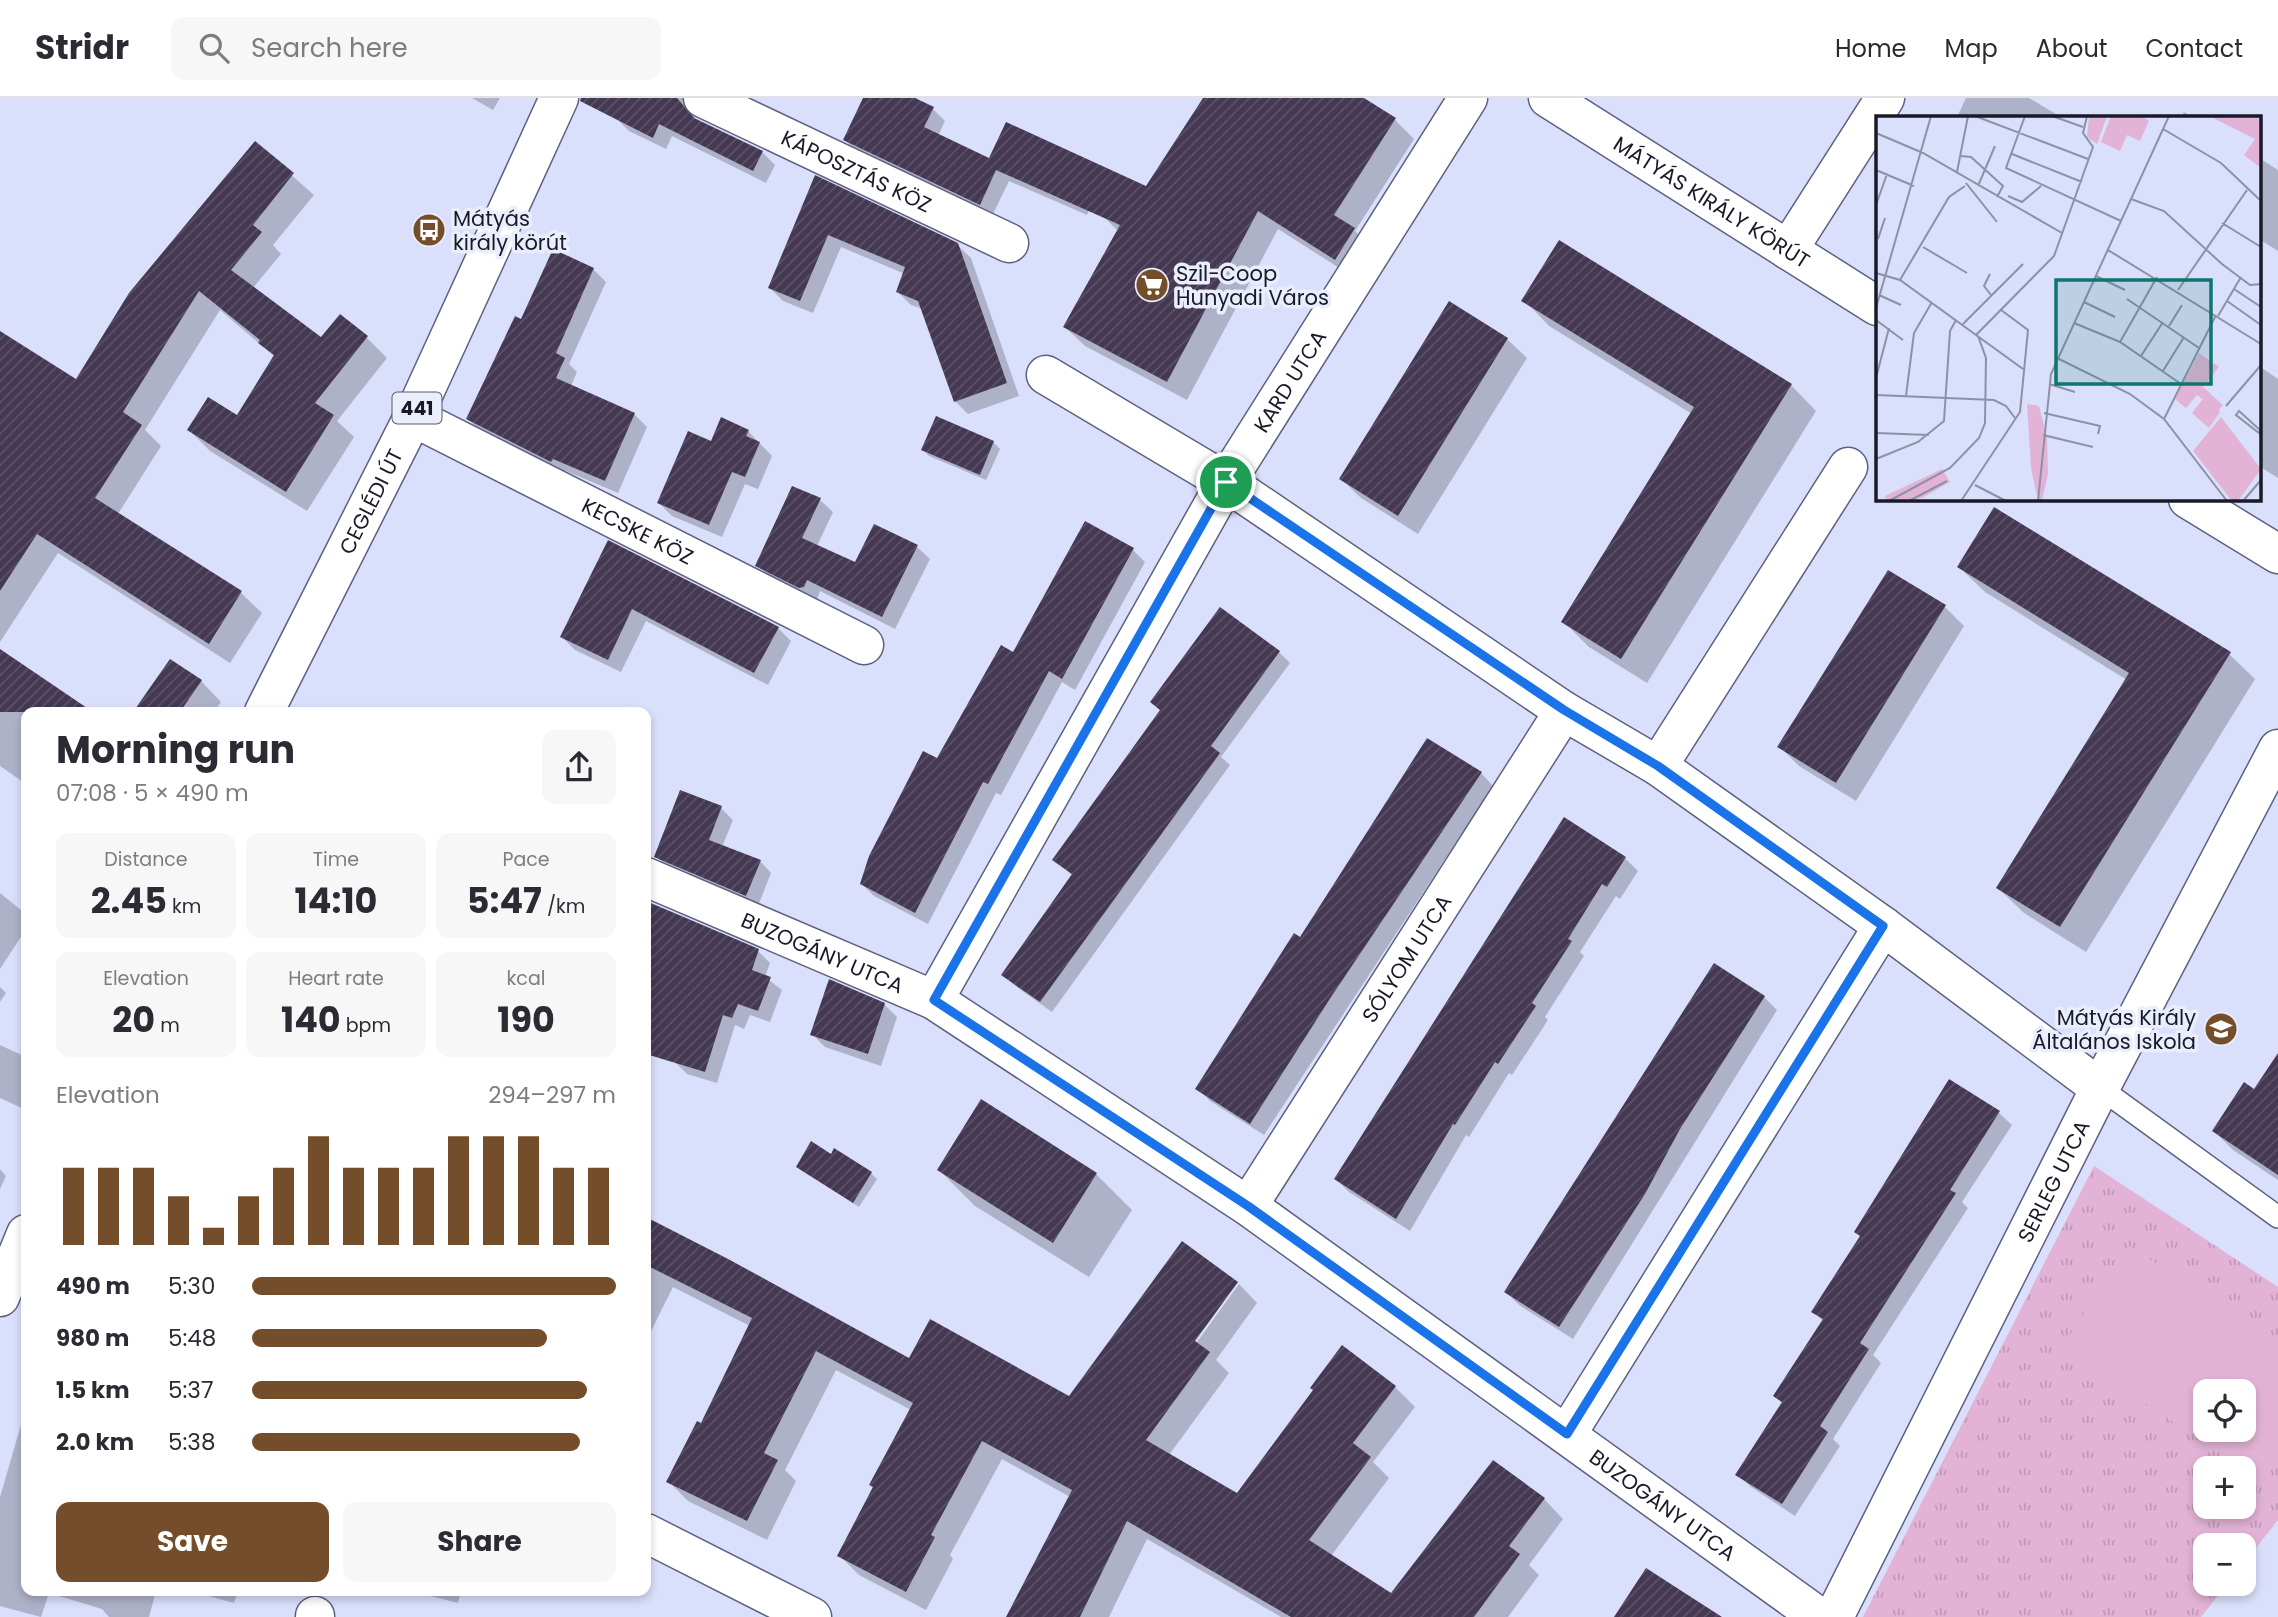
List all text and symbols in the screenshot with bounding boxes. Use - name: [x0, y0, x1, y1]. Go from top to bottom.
- search box: [171, 17, 661, 80]
- text: Stridr: [35, 24, 129, 71]
- icon: search: [195, 29, 233, 67]
- text: Search here: [251, 30, 408, 66]
- text: Home: [1835, 32, 1907, 65]
- text: Map: [1945, 32, 1998, 65]
- text: About: [2036, 32, 2107, 65]
- text: Contact: [2145, 32, 2243, 65]
- inset map: [1876, 116, 2260, 500]
- street label: KÁPOSZTÁS KÖZ: [777, 123, 937, 219]
- street label: MÁTYÁS KIRÁLY KÖRÚT: [1608, 129, 1816, 275]
- place label: Mátyás király körút: [453, 204, 567, 257]
- bus stop icon: Mátyás király körút: [410, 211, 448, 249]
- place label: Szil-Coop Hunyadi Város: [1176, 259, 1329, 312]
- supermarket icon: Szil-Coop Hunyadi Város: [1133, 266, 1171, 304]
- street label: KARD UTCA: [1246, 324, 1333, 438]
- road number: 441: [392, 392, 442, 424]
- street label: CEGLÉDI ÚT: [332, 444, 409, 559]
- pin: [1196, 452, 1256, 512]
- icon: arrive: [1207, 463, 1245, 501]
- street label: KECSKE KÖZ: [577, 490, 699, 571]
- text: Morning run: [56, 723, 295, 776]
- button: share: [542, 730, 616, 804]
- text: 07:08 · 5 × 490 m: [56, 777, 249, 809]
- text: Distance: [104, 846, 188, 873]
- text: Time: [313, 846, 359, 873]
- text: Pace: [502, 846, 550, 873]
- text: 2.45: [91, 876, 167, 925]
- text: 14:10: [295, 876, 377, 925]
- text: 5:47: [467, 876, 542, 925]
- street label: SÓLYOM UTCA: [1355, 889, 1458, 1028]
- text: km: [167, 893, 201, 920]
- text: /km: [542, 893, 585, 920]
- street label: BUZOGÁNY UTCA: [737, 905, 908, 1000]
- text: Elevation: [103, 965, 189, 992]
- text: Heart rate: [288, 965, 384, 992]
- text: kcal: [507, 965, 545, 992]
- text: 20: [112, 995, 155, 1044]
- text: 140: [281, 995, 341, 1044]
- text: 190: [497, 995, 555, 1044]
- place label: Mátyás Király Általános Iskola: [2032, 1003, 2196, 1056]
- school or university icon: Mátyás Király Általános Iskola: [2202, 1010, 2240, 1048]
- text: m: [155, 1012, 180, 1039]
- text: bpm: [341, 1012, 391, 1039]
- text: Elevation: [56, 1079, 160, 1111]
- text: 294–297 m: [488, 1079, 616, 1111]
- street label: SERLEG UTCA: [2010, 1115, 2096, 1247]
- text: 490 m: [56, 1270, 130, 1302]
- text: 5:30: [168, 1270, 215, 1302]
- text: 980 m: [56, 1322, 129, 1354]
- text: 5:48: [168, 1322, 216, 1354]
- text: 1.5 km: [56, 1374, 130, 1406]
- text: 5:37: [168, 1374, 213, 1406]
- map controls: [2193, 1379, 2256, 1596]
- button: locate: [2193, 1379, 2256, 1442]
- text: 2.0 km: [56, 1426, 134, 1458]
- text: 5:38: [168, 1426, 215, 1458]
- street label: BUZOGÁNY UTCA: [1584, 1442, 1742, 1567]
- button: +: [2193, 1456, 2256, 1519]
- button: Save: [56, 1502, 329, 1582]
- button: Share: [343, 1502, 616, 1582]
- button: −: [2193, 1533, 2256, 1596]

